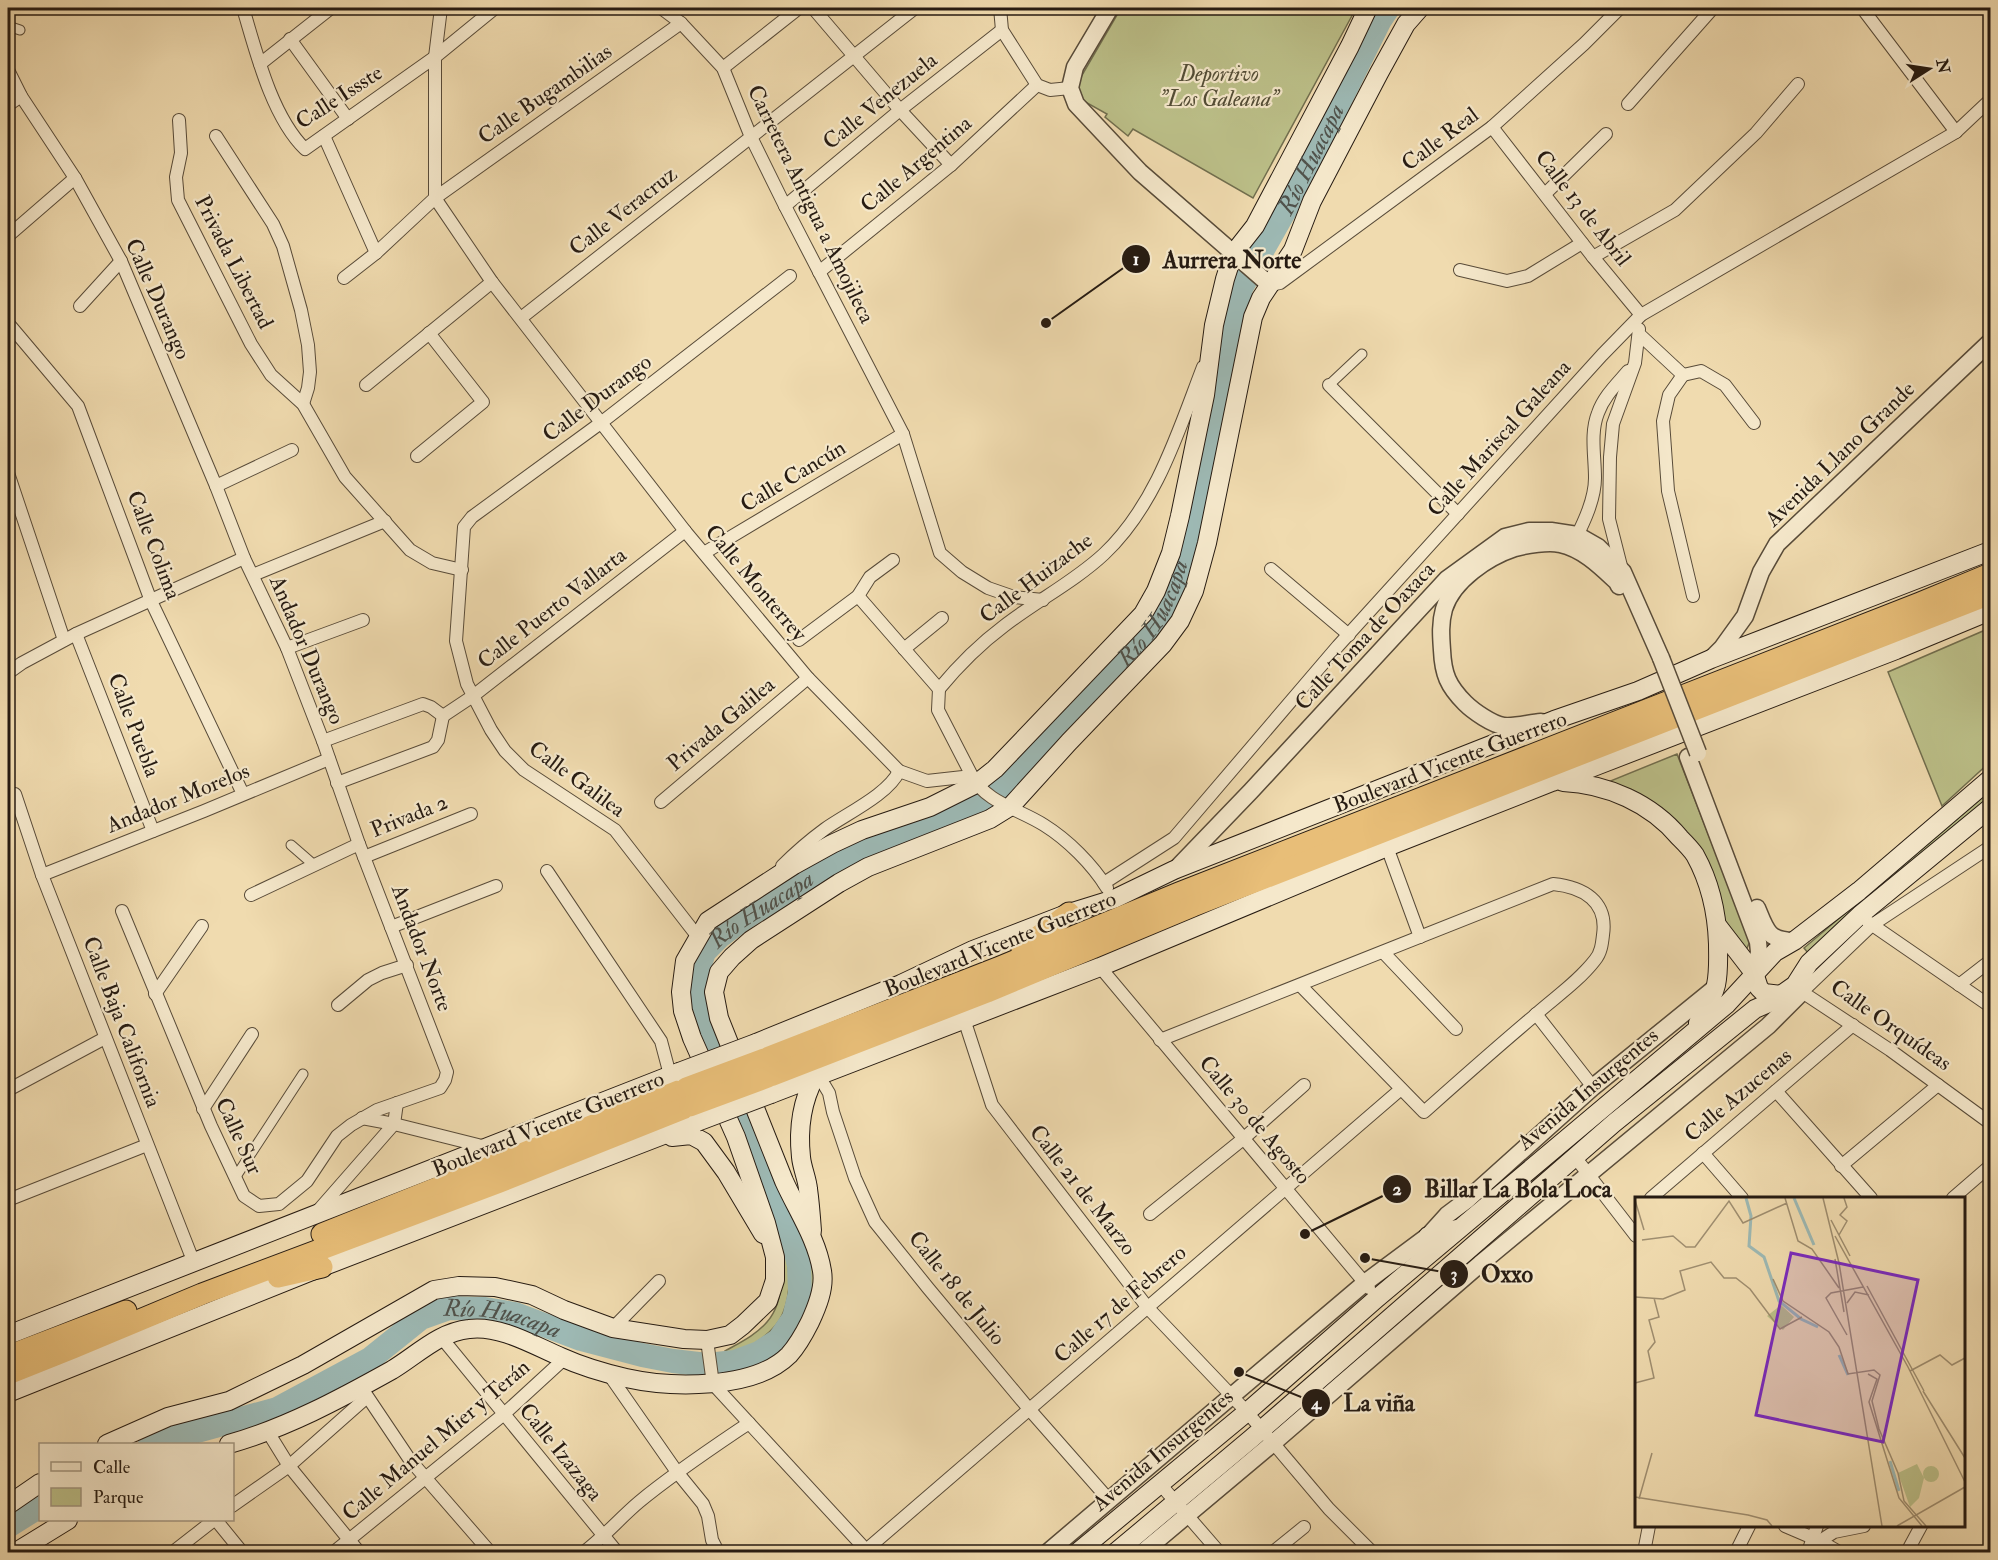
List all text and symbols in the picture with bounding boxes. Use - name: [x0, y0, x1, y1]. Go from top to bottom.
- street label: Calle Bugambilias: [473, 37, 617, 151]
- north arrow: [1899, 39, 1959, 99]
- street label: Calle Venezuela: [817, 46, 944, 156]
- text: N: [1931, 56, 1954, 76]
- street label: Calle Issste: [290, 59, 388, 135]
- park label: Deportivo "Los Galeana": [1159, 60, 1281, 113]
- street label: Carretera Antigua a Amojileca: [741, 80, 881, 329]
- water label: Río Huacapa: [1270, 99, 1351, 221]
- street label: Calle Real: [1396, 101, 1484, 177]
- street label: Calle Argentina: [855, 109, 978, 219]
- street label: Calle 13 de Abril: [1529, 144, 1637, 272]
- street label: Calle Veracruz: [563, 160, 683, 262]
- street label: Privada Libertad: [188, 190, 280, 334]
- street label: Calle Durango: [119, 234, 197, 364]
- callout: Aurrera Norte: [1121, 238, 1313, 280]
- text: Aurrera Norte: [1162, 245, 1301, 276]
- text: 1: [1133, 248, 1139, 271]
- street label: Calle Durango: [537, 348, 657, 448]
- street label: Calle Mariscal Galeana: [1421, 353, 1578, 522]
- street label: Avenida Llano Grande: [1758, 375, 1921, 533]
- street label: Calle Cancún: [735, 434, 851, 518]
- street label: Calle Colima: [120, 487, 188, 604]
- street label: Calle Monterrey: [699, 519, 813, 648]
- street label: Calle Huizache: [974, 526, 1098, 630]
- street label: Calle Puerto Vallarta: [472, 541, 633, 675]
- street label: Calle Toma de Oaxaca: [1289, 555, 1442, 716]
- water label: Río Huacapa: [1109, 556, 1195, 674]
- street label: Andador Durango: [263, 571, 351, 729]
- street label: Calle Puebla: [101, 669, 167, 782]
- street label: Privada Galilea: [661, 670, 781, 777]
- street label: Boulevard Vicente Guerrero: [1329, 705, 1571, 819]
- street label: Calle Galilea: [523, 734, 632, 824]
- street label: Andador Morelos: [101, 757, 254, 840]
- street label: Privada 2: [366, 788, 452, 844]
- water label: Río Huacapa: [701, 863, 819, 955]
- street label: Andador Norte: [385, 880, 459, 1015]
- street label: Boulevard Vicente Guerrero: [880, 885, 1120, 1003]
- street label: Calle Baja California: [77, 933, 168, 1112]
- street label: Calle Orquídeas: [1825, 973, 1957, 1077]
- street label: Avenida Insurgentes: [1511, 1022, 1664, 1157]
- street label: Calle Azucenas: [1678, 1042, 1798, 1148]
- street label: Calle 30 de Agosto: [1193, 1050, 1317, 1190]
- street label: Boulevard Vicente Guerrero: [428, 1065, 668, 1183]
- street label: Calle Sur: [209, 1093, 269, 1180]
- street label: Calle 21 de Marzo: [1023, 1119, 1143, 1261]
- callout: Billar La Bola Loca: [1382, 1168, 1623, 1210]
- text: Billar La Bola Loca: [1424, 1174, 1613, 1205]
- text: 2: [1392, 1178, 1402, 1201]
- inset map: [1635, 1197, 1965, 1527]
- street label: Calle 18 de Julio: [902, 1225, 1012, 1351]
- street label: Calle 17 de Febrero: [1048, 1239, 1192, 1369]
- callout: Oxxo: [1439, 1253, 1545, 1295]
- text: Oxxo: [1481, 1259, 1534, 1290]
- text: 3: [1451, 1263, 1458, 1286]
- water label: Río Huacapa: [442, 1292, 565, 1345]
- street label: Calle Manuel Mier y Terán: [336, 1353, 536, 1527]
- callout: La viña: [1301, 1382, 1426, 1424]
- street label: Avenida Insurgentes: [1086, 1383, 1239, 1518]
- text: La viña: [1343, 1388, 1416, 1419]
- text: 4: [1310, 1392, 1322, 1415]
- street label: Calle Izazaga: [513, 1397, 610, 1507]
- legend: [39, 1443, 234, 1521]
- text: Calle: [93, 1456, 131, 1479]
- text: Parque: [93, 1486, 144, 1509]

